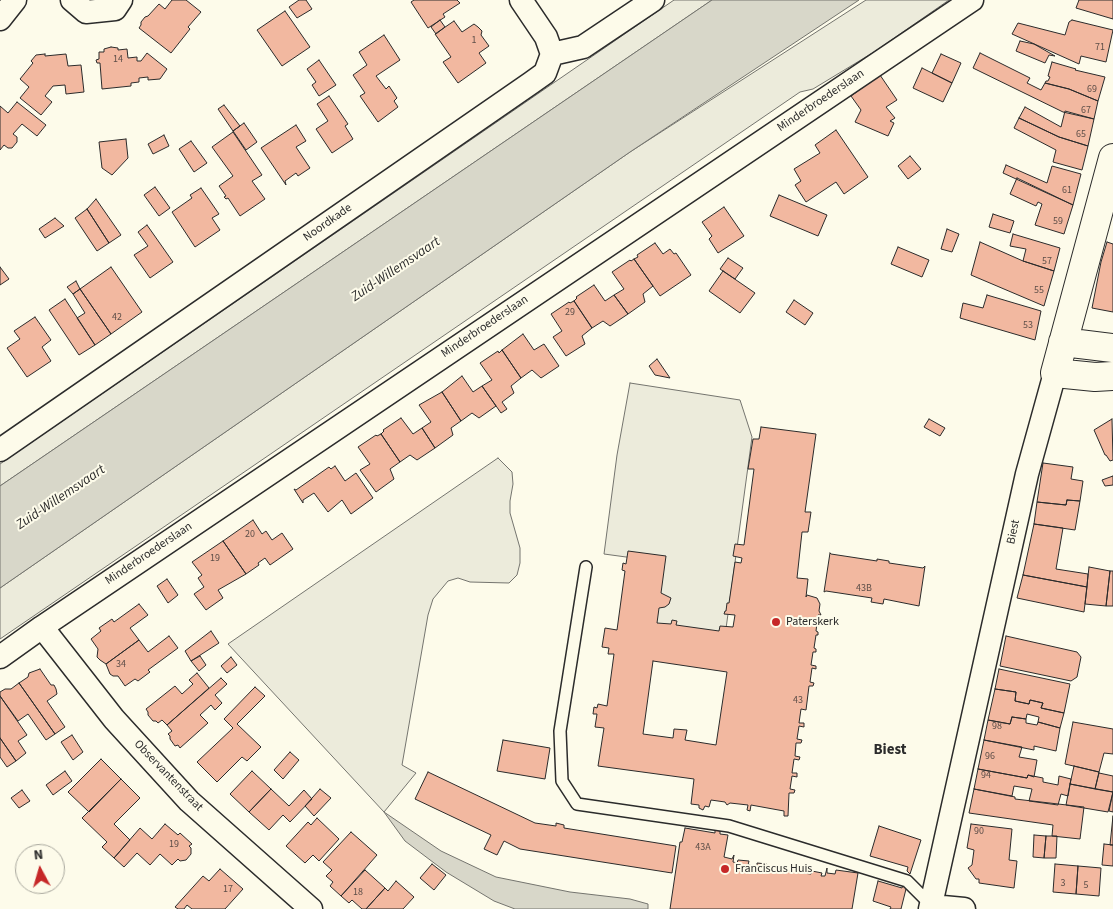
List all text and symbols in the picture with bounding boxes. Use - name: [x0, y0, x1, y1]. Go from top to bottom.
- house number: 1: [472, 35, 476, 47]
- house number: 71: [1095, 42, 1105, 54]
- house number: 14: [113, 54, 123, 66]
- street label: Minderbroederslaan: [775, 67, 867, 135]
- house number: 69: [1087, 84, 1097, 96]
- house number: 67: [1081, 105, 1091, 117]
- house number: 65: [1076, 129, 1086, 141]
- house number: 61: [1062, 185, 1072, 197]
- street label: Noordkade: [301, 201, 355, 245]
- house number: 59: [1053, 216, 1063, 228]
- water label: Zuid-Willemsvaart: [348, 234, 444, 306]
- house number: 57: [1042, 256, 1052, 268]
- house number: 55: [1034, 285, 1044, 297]
- street label: Minderbroederslaan: [439, 293, 531, 361]
- house number: 29: [565, 307, 575, 319]
- house number: 42: [112, 312, 122, 324]
- house number: 53: [1023, 320, 1033, 332]
- water label: Zuid-Willemsvaart: [13, 462, 109, 534]
- street label: Biest: [1004, 518, 1024, 546]
- street label: Minderbroederslaan: [103, 520, 195, 588]
- house number: 20: [245, 529, 255, 541]
- house number: 19: [210, 553, 220, 565]
- house number: 43B: [856, 583, 872, 595]
- place label: Paterskerk: [786, 615, 839, 629]
- marker: Paterskerk: [770, 616, 782, 628]
- house number: 34: [116, 659, 126, 671]
- house number: 43: [793, 695, 803, 707]
- house number: 98: [992, 721, 1002, 733]
- street label: Observantenstraat: [130, 738, 206, 814]
- district label: Biest: [873, 742, 907, 760]
- house number: 96: [985, 751, 995, 763]
- house number: 94: [981, 770, 991, 782]
- house number: 90: [974, 826, 984, 838]
- house number: 19: [169, 839, 179, 851]
- house number: 43A: [695, 842, 711, 854]
- north arrow: [15, 844, 65, 894]
- text: N: [33, 845, 44, 866]
- place label: Franciscus Huis: [735, 862, 812, 876]
- marker: Franciscus Huis: [719, 863, 731, 875]
- house number: 3: [1061, 878, 1065, 890]
- house number: 5: [1084, 880, 1088, 892]
- house number: 17: [223, 884, 233, 896]
- house number: 18: [353, 887, 363, 899]

